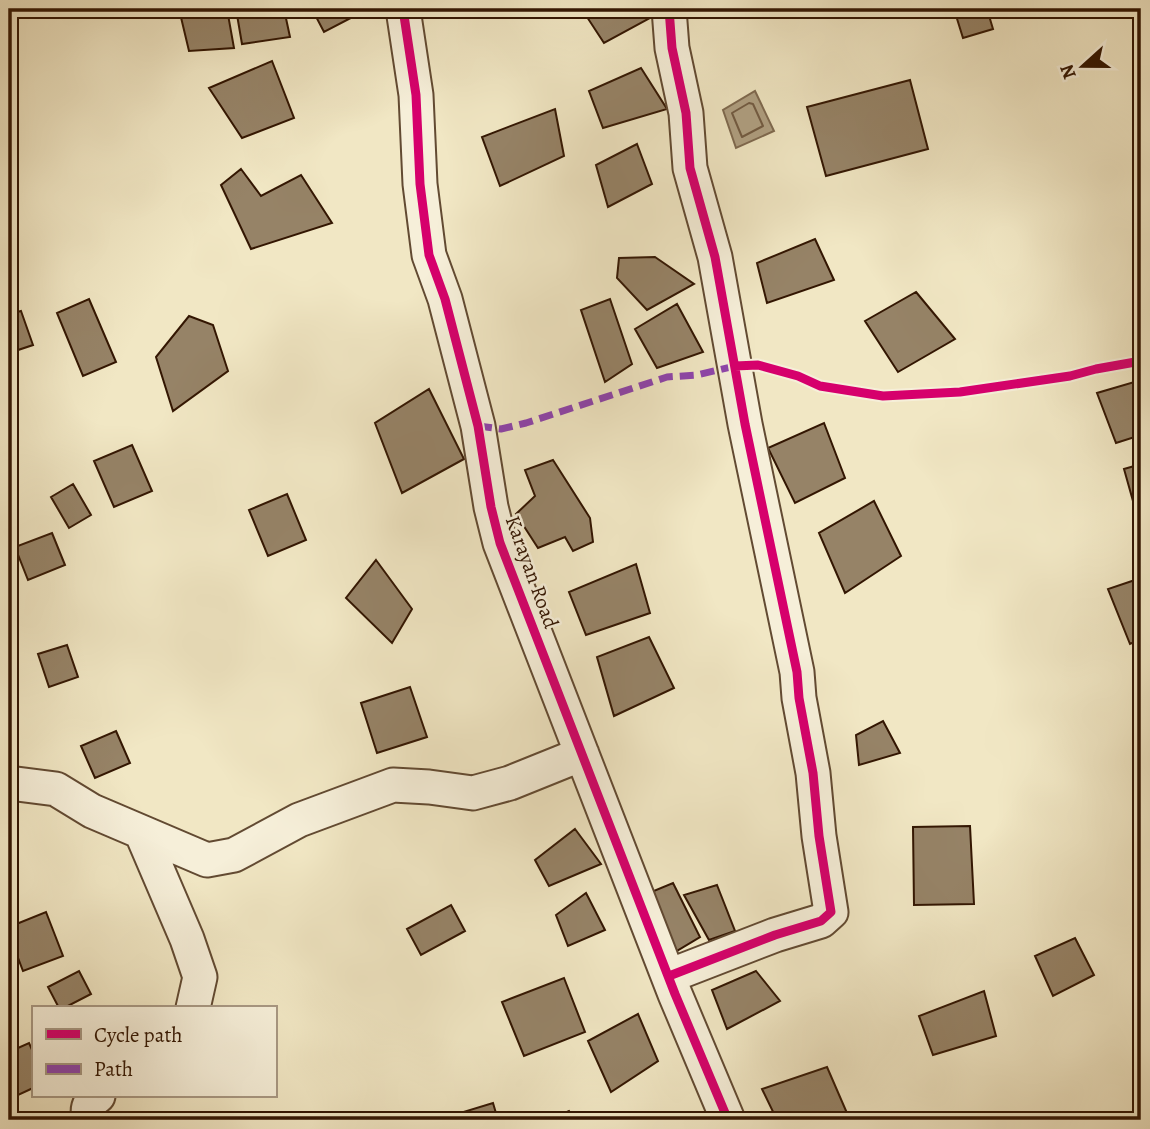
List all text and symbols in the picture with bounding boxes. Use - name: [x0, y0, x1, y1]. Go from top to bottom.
- north arrow: [1048, 32, 1118, 102]
- text: N: [1053, 60, 1083, 83]
- street label: Karayan Road: [499, 512, 566, 633]
- legend: [32, 1006, 276, 1098]
- text: Cycle path: [94, 1021, 183, 1049]
- text: Path: [94, 1055, 133, 1083]

